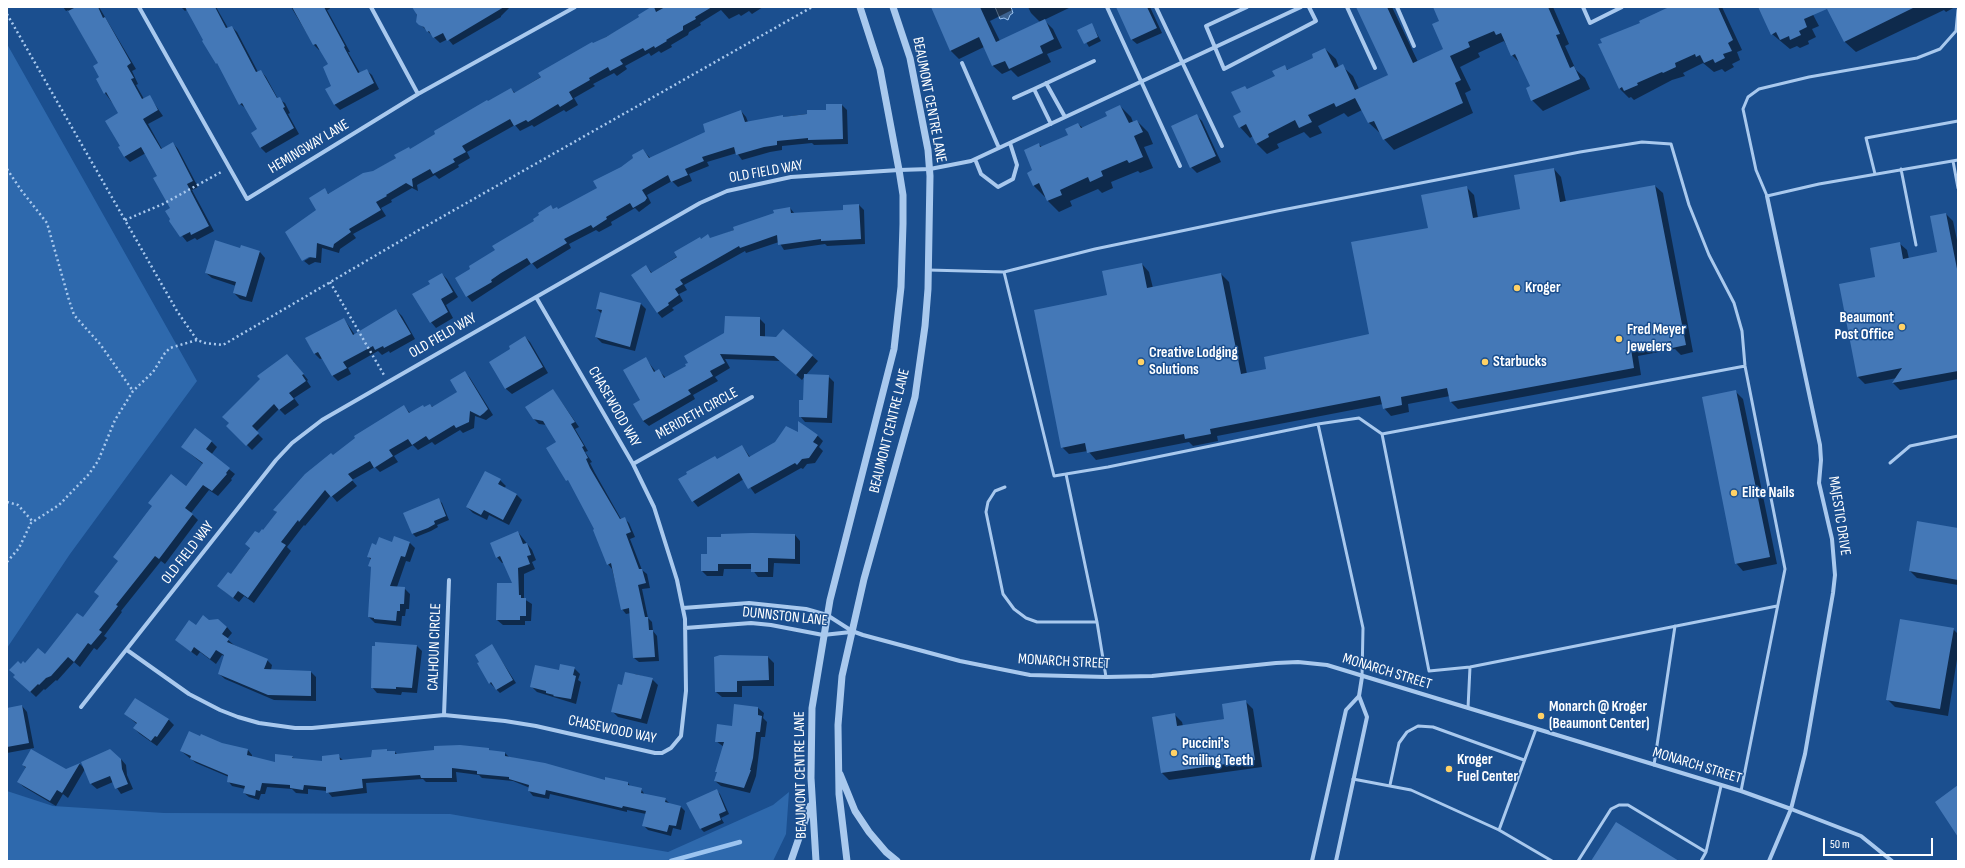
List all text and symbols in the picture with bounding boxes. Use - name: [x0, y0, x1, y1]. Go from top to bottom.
- street label: BEAUMONT CENTRE LANE: [908, 36, 950, 164]
- street label: HEMINGWAY LANE: [266, 116, 352, 178]
- street label: OLD FIELD WAY: [728, 157, 804, 187]
- place label: Kroger: [1525, 279, 1561, 297]
- marker: Kroger: [1512, 283, 1522, 293]
- place label: Beaumont Post Office: [1835, 309, 1894, 344]
- street label: OLD FIELD WAY: [406, 310, 480, 362]
- place label: Fred Meyer Jewelers: [1627, 321, 1686, 356]
- marker: Beaumont Post Office: [1897, 322, 1907, 332]
- marker: Fred Meyer Jewelers: [1614, 334, 1624, 344]
- place label: Creative Lodging Solutions: [1149, 344, 1238, 379]
- place label: Starbucks: [1493, 353, 1547, 371]
- marker: Creative Lodging Solutions: [1136, 357, 1146, 367]
- marker: Starbucks: [1480, 357, 1490, 367]
- street label: CHASEWOOD WAY: [584, 364, 644, 450]
- street label: BEAUMONT CENTRE LANE: [866, 367, 914, 495]
- street label: MERIDETH CIRCLE: [653, 384, 741, 444]
- street label: MAJESTIC DRIVE: [1824, 475, 1854, 557]
- place label: Elite Nails: [1742, 484, 1794, 502]
- marker: Elite Nails: [1729, 488, 1739, 498]
- street label: OLD FIELD WAY: [158, 518, 218, 588]
- street label: CALHOUN CIRCLE: [424, 603, 446, 691]
- street label: DUNNSTON LANE: [741, 604, 829, 630]
- street label: MONARCH STREET: [1340, 650, 1434, 694]
- street label: MONARCH STREET: [1017, 651, 1111, 673]
- place label: Monarch @ Kroger (Beaumont Center): [1549, 698, 1650, 733]
- street label: BEAUMONT CENTRE LANE: [791, 711, 811, 839]
- marker: Monarch @ Kroger (Beaumont Center): [1536, 711, 1546, 721]
- street label: CHASEWOOD WAY: [566, 712, 658, 748]
- place label: Puccini's Smiling Teeth: [1182, 735, 1253, 770]
- street label: MONARCH STREET: [1650, 744, 1744, 788]
- marker: Puccini's Smiling Teeth: [1169, 748, 1179, 758]
- place label: Kroger Fuel Center: [1457, 751, 1518, 786]
- marker: Kroger Fuel Center: [1444, 764, 1454, 774]
- scale bar: [1825, 830, 1935, 856]
- text: 50 m: [1830, 837, 1850, 852]

